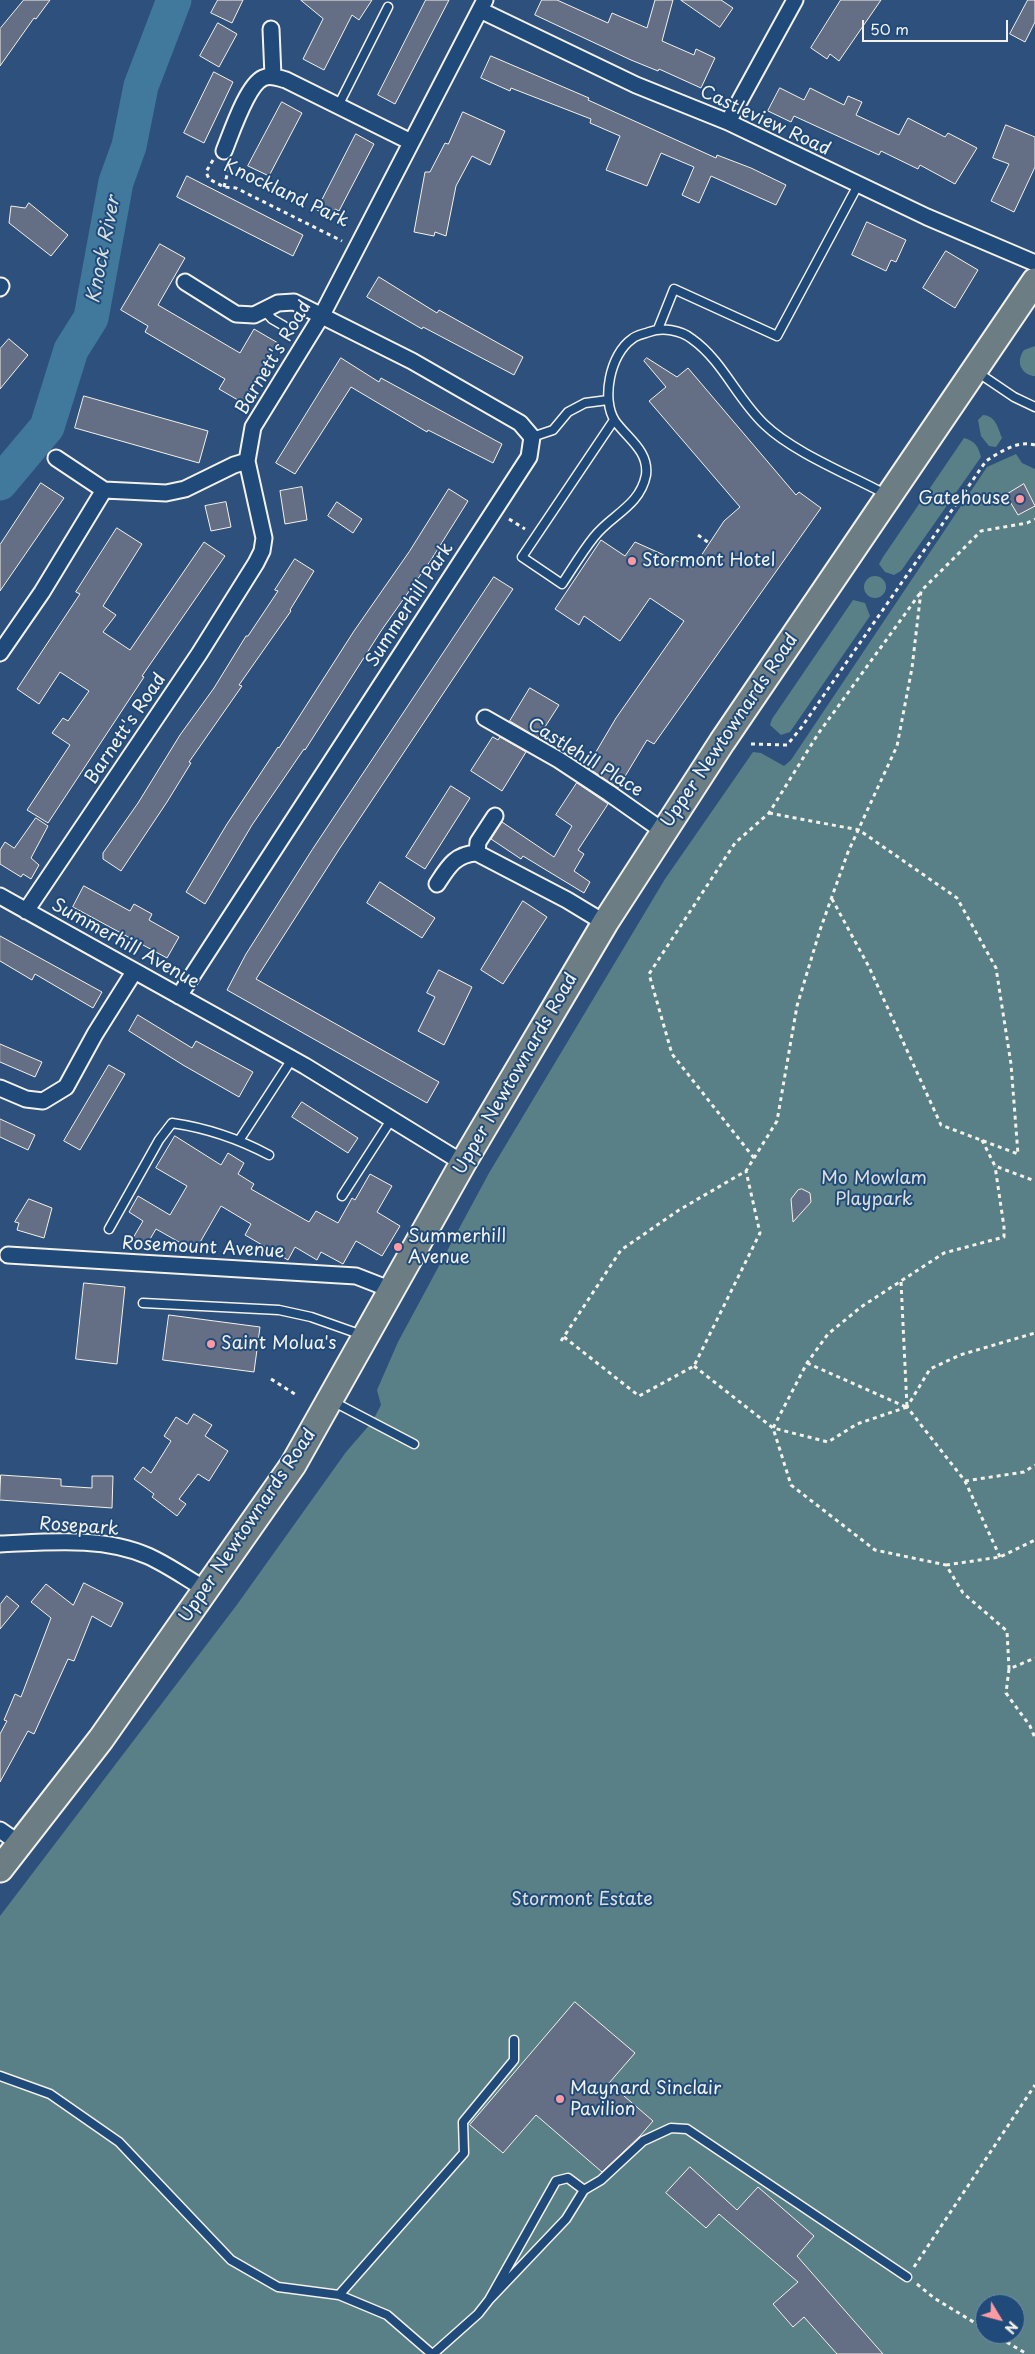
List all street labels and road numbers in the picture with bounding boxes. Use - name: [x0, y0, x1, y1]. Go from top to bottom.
- street label: Castleview Road: [696, 81, 834, 161]
- street label: Knockland Park: [220, 155, 352, 233]
- street label: Barnett's Road: [232, 297, 316, 419]
- street label: Summerhill Park: [362, 539, 458, 671]
- street label: Upper Newtownards Road: [657, 630, 803, 832]
- street label: Barnett's Road: [81, 670, 171, 788]
- street label: Castlehill Place: [523, 714, 647, 802]
- street label: Summerhill Avenue: [47, 894, 203, 994]
- street label: Upper Newtownards Road: [449, 969, 583, 1179]
- street label: Rosemount Avenue: [121, 1233, 285, 1263]
- street label: Upper Newtownards Road: [175, 1425, 321, 1627]
- street label: Rosepark: [38, 1513, 120, 1541]

